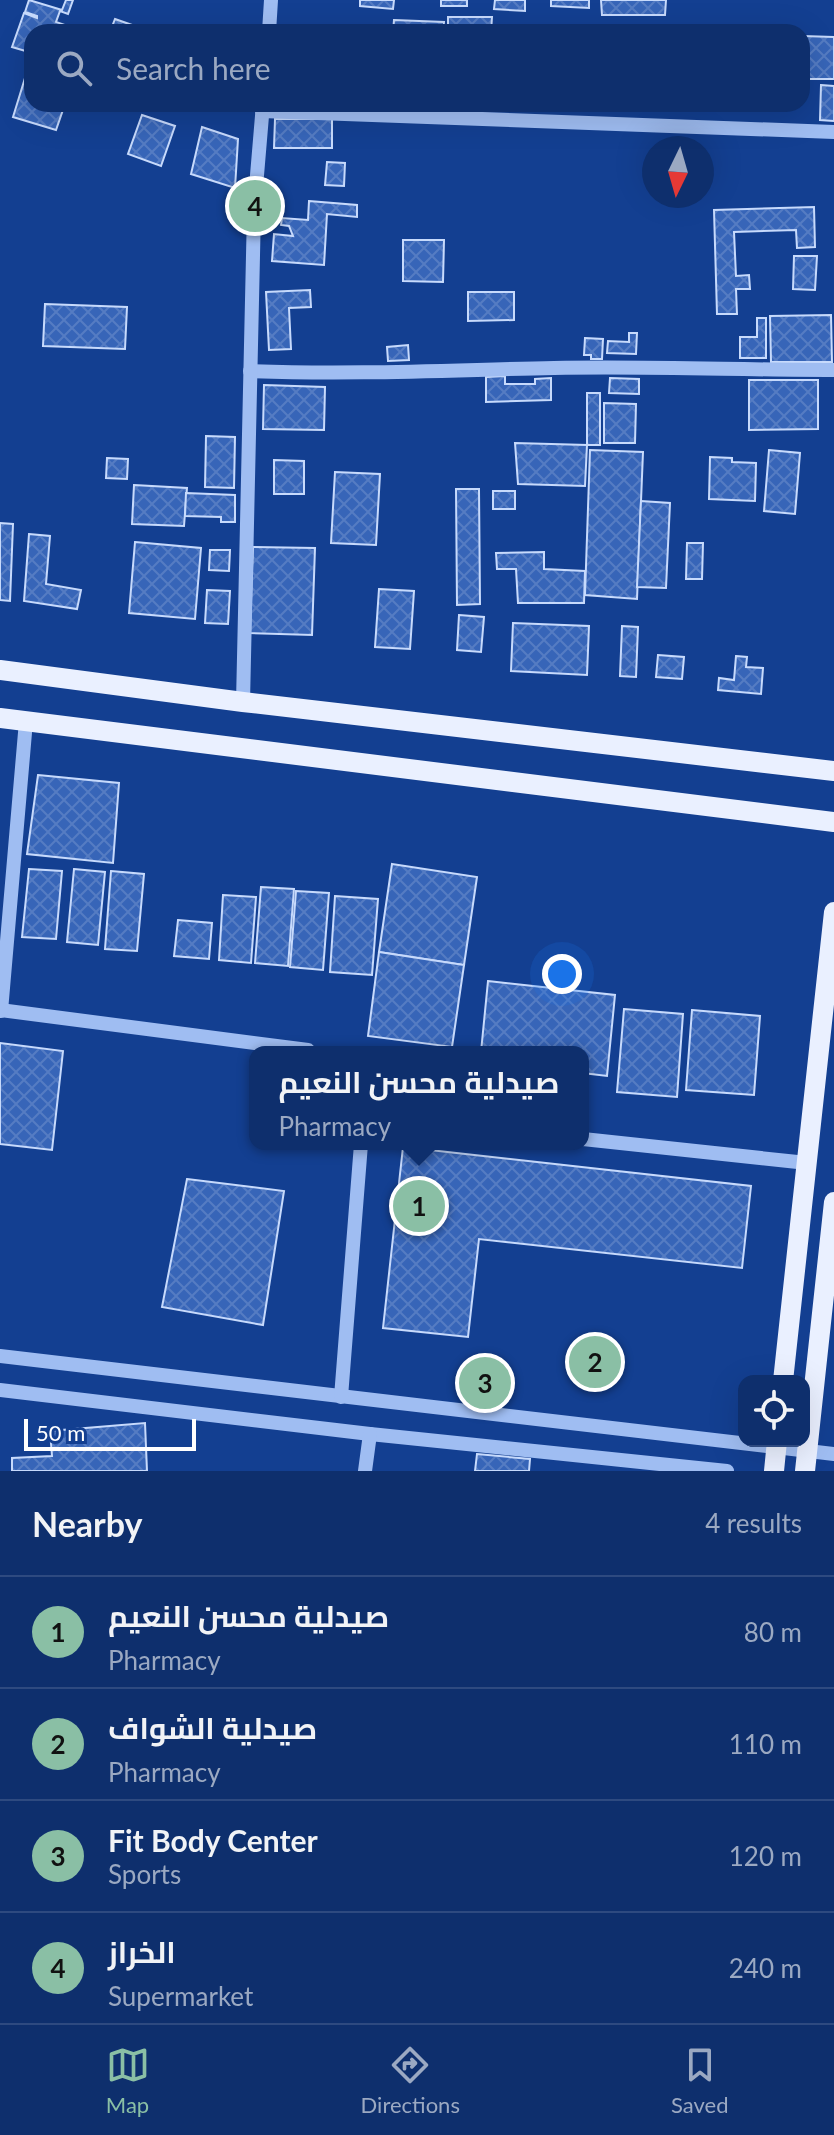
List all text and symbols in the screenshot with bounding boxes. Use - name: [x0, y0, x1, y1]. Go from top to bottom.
- search box: [24, 24, 810, 112]
- icon: search: [52, 46, 96, 90]
- text: Search here: [116, 50, 271, 86]
- north arrow: [642, 136, 714, 208]
- pin: 4: [229, 176, 281, 236]
- your location: [542, 954, 582, 994]
- popup: [249, 1046, 589, 1150]
- text: صيدلية محسن النعيم: [278, 1063, 560, 1099]
- text: Pharmacy: [278, 1110, 391, 1142]
- pin: 1: [393, 1176, 445, 1236]
- pin: 2: [569, 1332, 621, 1392]
- pin: 3: [459, 1353, 511, 1413]
- map controls: [738, 1375, 810, 1447]
- button: locate: [738, 1375, 810, 1447]
- scale bar: [24, 1415, 196, 1451]
- text: 50 m: [36, 1419, 85, 1446]
- text: Nearby: [32, 1503, 143, 1544]
- text: 4 results: [705, 1507, 802, 1539]
- text: صيدلية محسن النعيم: [108, 1597, 389, 1633]
- text: 1: [50, 1616, 66, 1648]
- text: 80 m: [744, 1616, 802, 1648]
- text: Pharmacy: [108, 1644, 221, 1676]
- text: صيدلية الشواف: [108, 1709, 317, 1745]
- text: 2: [50, 1728, 66, 1760]
- text: 110 m: [729, 1728, 802, 1760]
- text: Pharmacy: [108, 1756, 221, 1788]
- text: Fit Body Center: [108, 1822, 318, 1858]
- text: 3: [50, 1840, 66, 1872]
- text: 120 m: [729, 1840, 802, 1872]
- text: Sports: [108, 1858, 181, 1890]
- text: الخراز: [108, 1933, 176, 1969]
- text: 4: [50, 1952, 66, 1984]
- text: 240 m: [729, 1952, 802, 1984]
- text: Supermarket: [108, 1980, 253, 2012]
- tab: Map: [106, 2043, 150, 2118]
- tab: Directions: [361, 2043, 460, 2118]
- tab: Saved: [671, 2043, 728, 2118]

